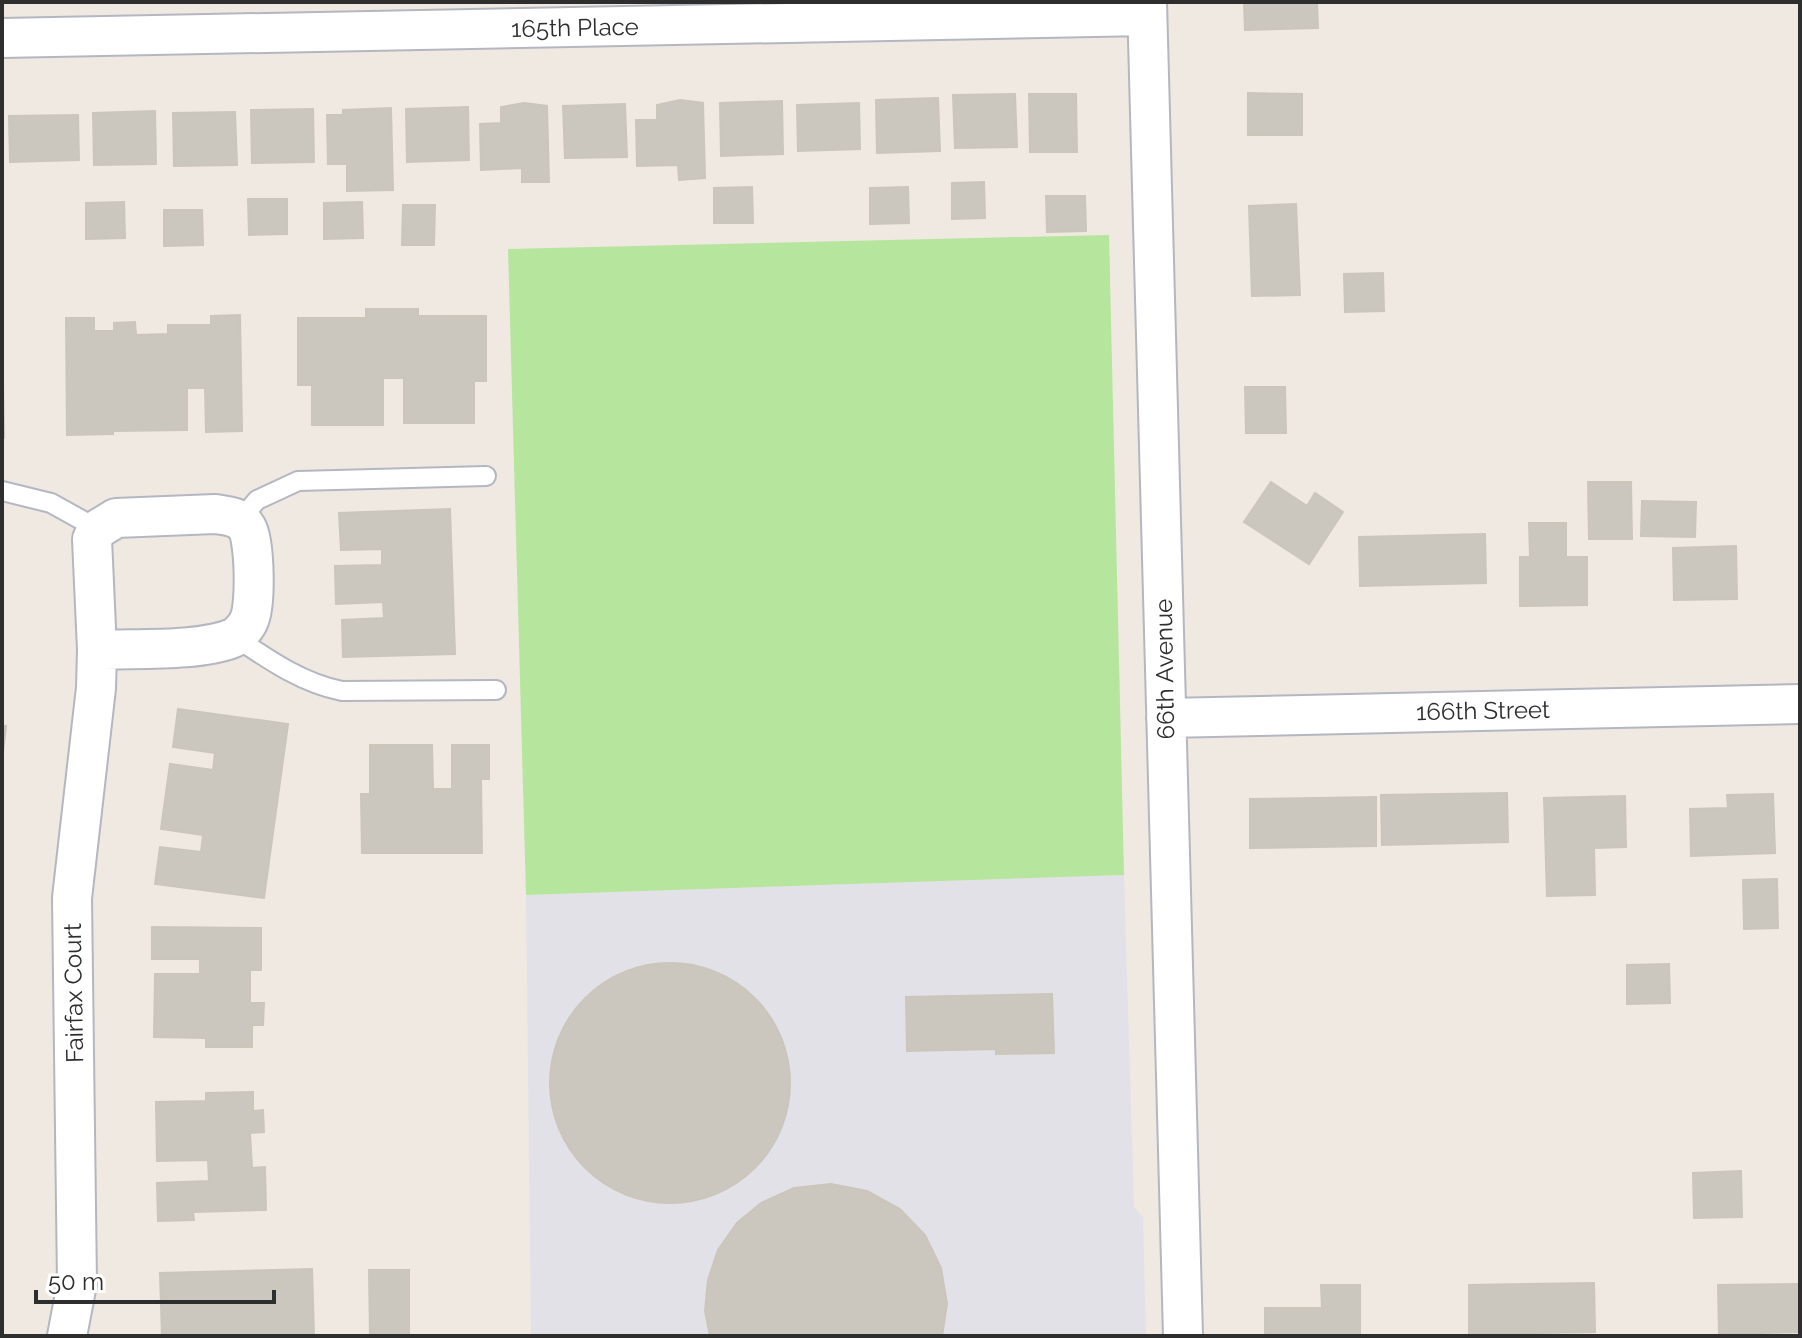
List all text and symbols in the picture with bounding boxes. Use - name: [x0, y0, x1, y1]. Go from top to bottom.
- street label: 165th Place: [511, 12, 639, 43]
- street label: 66th Avenue: [1149, 598, 1180, 740]
- street label: 166th Street: [1416, 695, 1550, 726]
- street label: Fairfax Court: [58, 923, 89, 1063]
- scale bar: [36, 1254, 274, 1304]
- text: 50 m: [48, 1267, 104, 1296]

